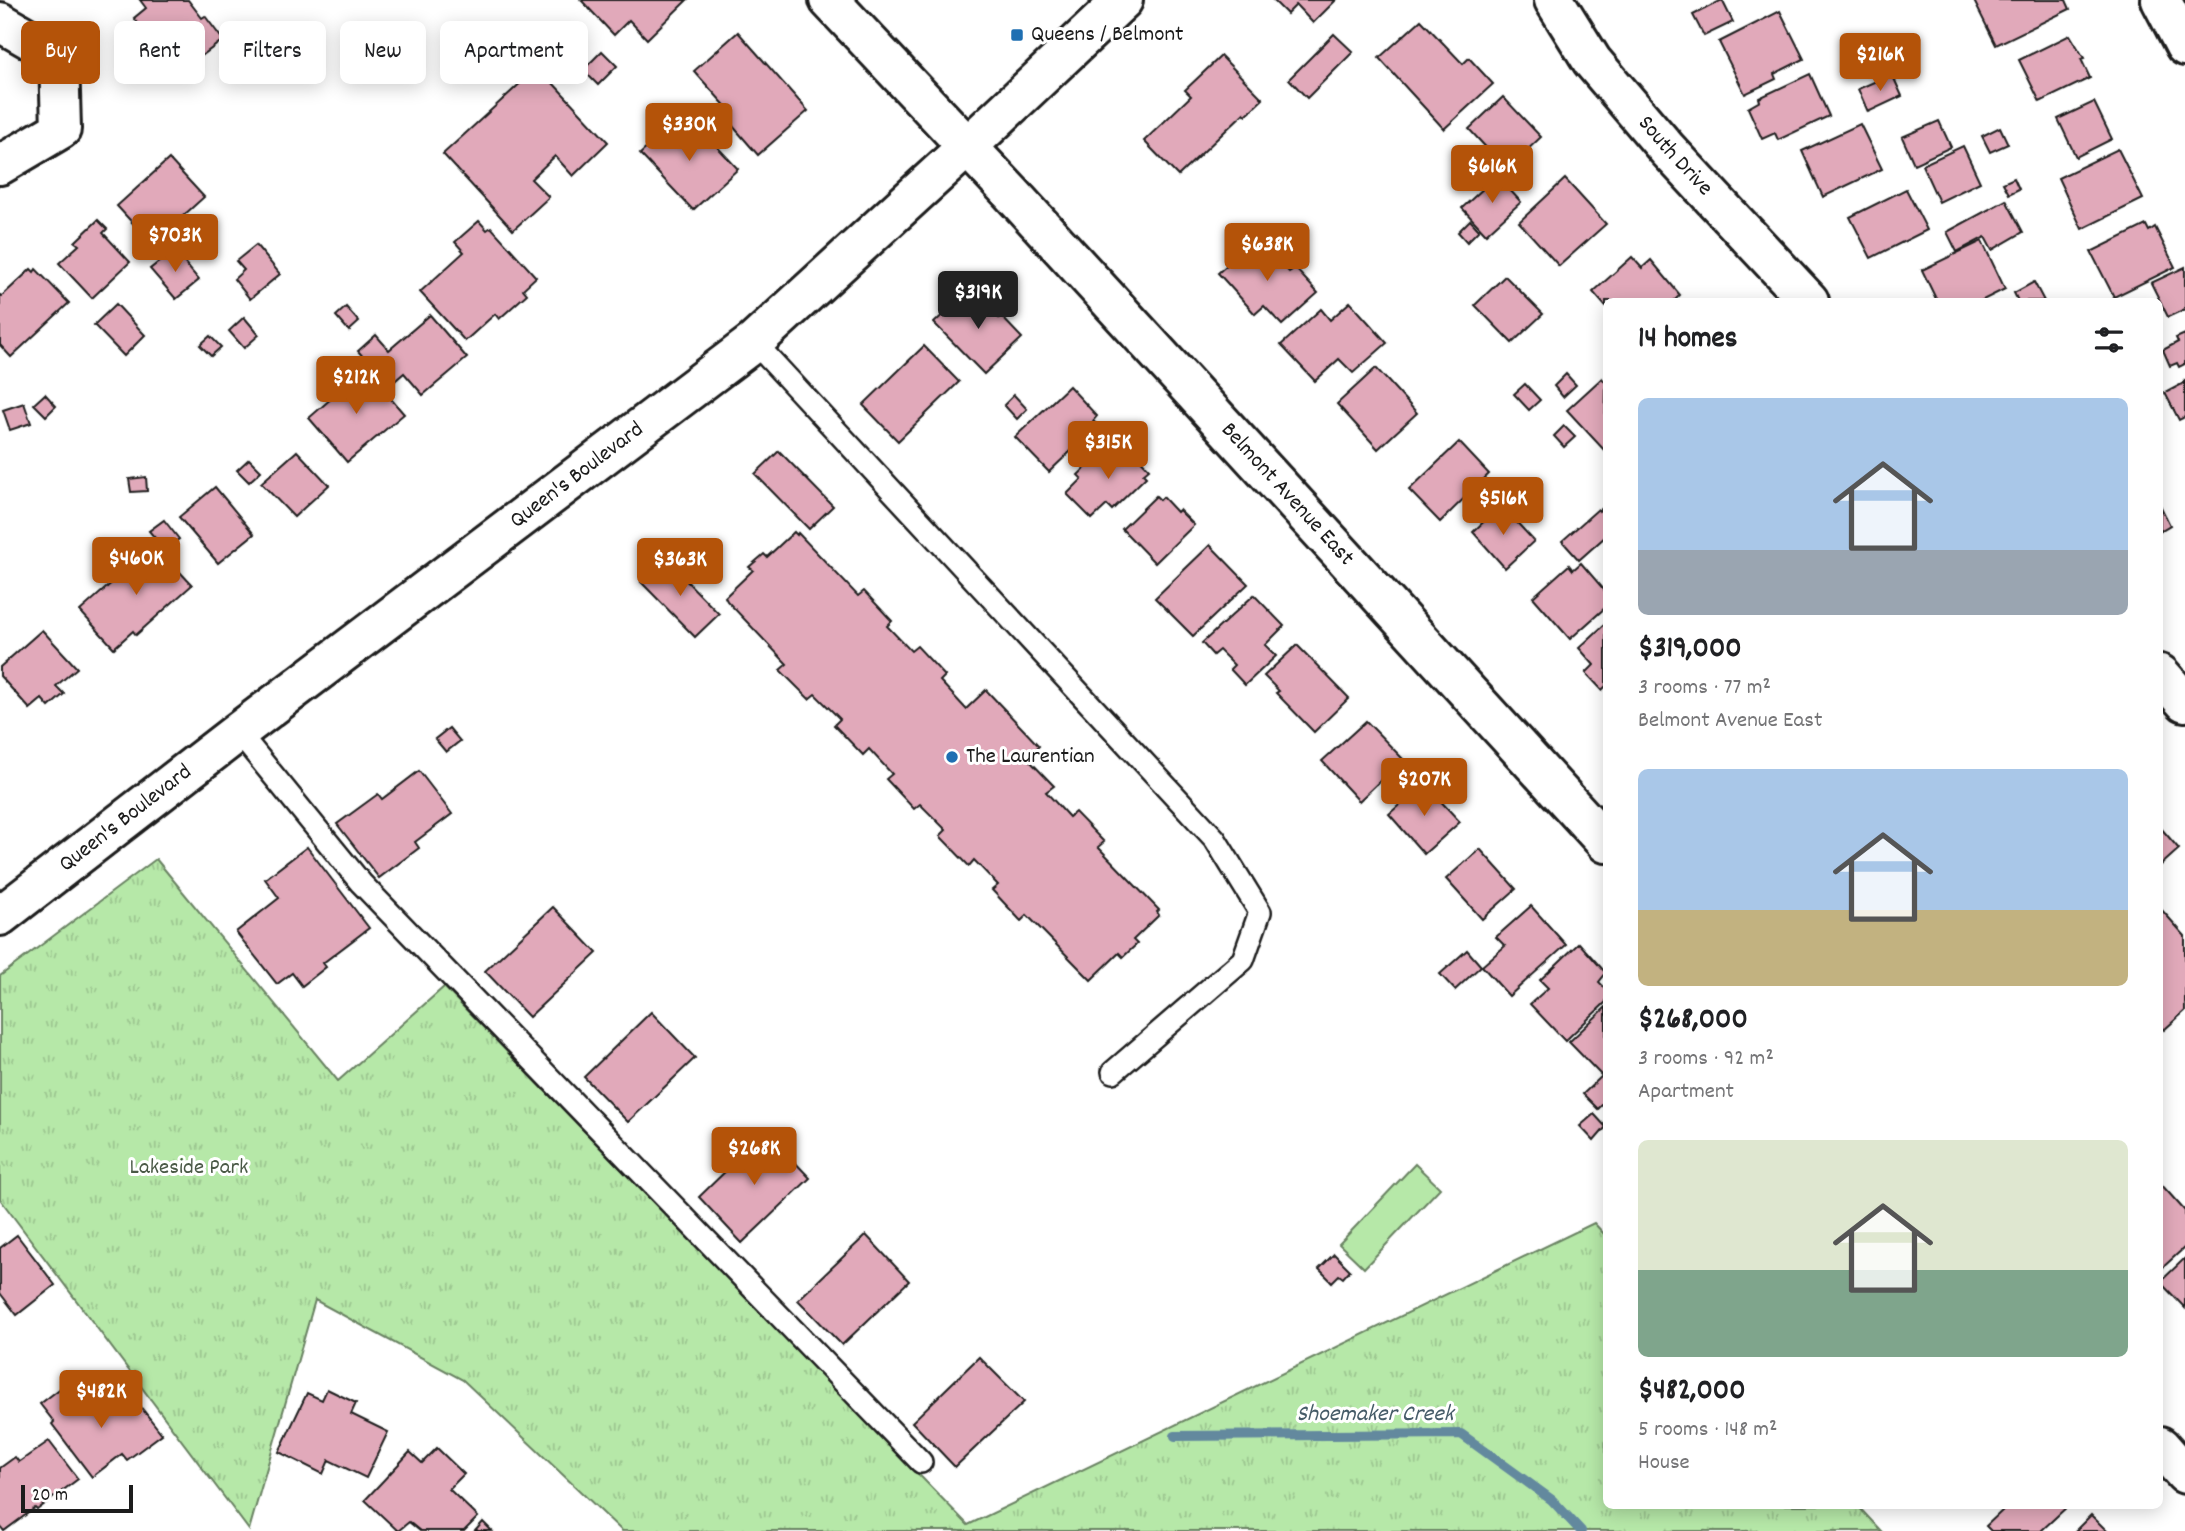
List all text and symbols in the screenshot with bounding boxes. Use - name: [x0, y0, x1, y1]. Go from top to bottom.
- place label: Queens / Belmont: [1031, 19, 1184, 52]
- chip: Buy: [21, 21, 100, 84]
- chip: Rent: [114, 21, 205, 84]
- chip: Filters: [219, 21, 326, 84]
- chip: New: [340, 21, 426, 84]
- chip: Apartment: [440, 21, 588, 84]
- marker: Queens / Belmont: [1009, 27, 1025, 43]
- pin: $216K: [1831, 34, 1929, 93]
- text: $216K: [1856, 39, 1904, 72]
- pin: $330K: [640, 104, 738, 163]
- text: $330K: [661, 109, 717, 142]
- street label: South Drive: [1629, 109, 1720, 204]
- pin: $616K: [1443, 146, 1541, 205]
- text: $616K: [1467, 151, 1517, 184]
- pin: $703K: [126, 215, 224, 274]
- text: $703K: [148, 220, 202, 253]
- pin: $638K: [1218, 224, 1316, 283]
- text: $638K: [1241, 229, 1294, 262]
- pin: $319K: [929, 272, 1027, 331]
- text: $319K: [954, 277, 1002, 310]
- text: 14 homes: [1638, 319, 1737, 362]
- icon: filters: [2090, 321, 2128, 359]
- pin: $212K: [307, 356, 405, 416]
- text: $212K: [332, 362, 380, 395]
- street label: Queen's Boulevard: [503, 414, 651, 537]
- street label: Belmont Avenue East: [1212, 415, 1362, 574]
- pin: $315K: [1059, 421, 1157, 481]
- text: $315K: [1084, 427, 1132, 460]
- icon: home: [1820, 443, 1946, 569]
- pin: $516K: [1454, 477, 1552, 537]
- text: $516K: [1478, 483, 1528, 516]
- pin: $460K: [87, 538, 185, 597]
- pin: $363K: [631, 538, 729, 598]
- text: $460K: [108, 543, 164, 576]
- text: $363K: [653, 544, 707, 577]
- text: $319,000: [1638, 629, 1742, 672]
- text: 3 rooms · 77 m²: [1638, 672, 1771, 705]
- text: Belmont Avenue East: [1638, 705, 1823, 738]
- place label: The Laurentian: [966, 741, 1095, 774]
- marker: The Laurentian: [944, 749, 960, 765]
- street label: Queen's Boulevard: [52, 757, 199, 881]
- pin: $207K: [1375, 758, 1473, 818]
- text: $207K: [1397, 764, 1451, 797]
- icon: home: [1820, 814, 1946, 940]
- text: $268,000: [1638, 1000, 1748, 1043]
- text: 3 rooms · 92 m²: [1638, 1043, 1774, 1076]
- text: Apartment: [1638, 1076, 1734, 1109]
- pin: $268K: [705, 1128, 803, 1187]
- text: $268K: [728, 1133, 780, 1166]
- park label: Lakeside Park: [129, 1152, 249, 1185]
- icon: home: [1820, 1185, 1946, 1311]
- pin: $482K: [52, 1370, 150, 1430]
- text: $482,000: [1638, 1371, 1746, 1414]
- text: $482K: [75, 1376, 127, 1409]
- water label: Shoemaker Creek: [1296, 1398, 1456, 1432]
- text: 5 rooms · 148 m²: [1638, 1414, 1777, 1447]
- text: House: [1638, 1447, 1690, 1480]
- scale bar: [21, 1482, 133, 1514]
- text: 20 m: [32, 1483, 68, 1510]

